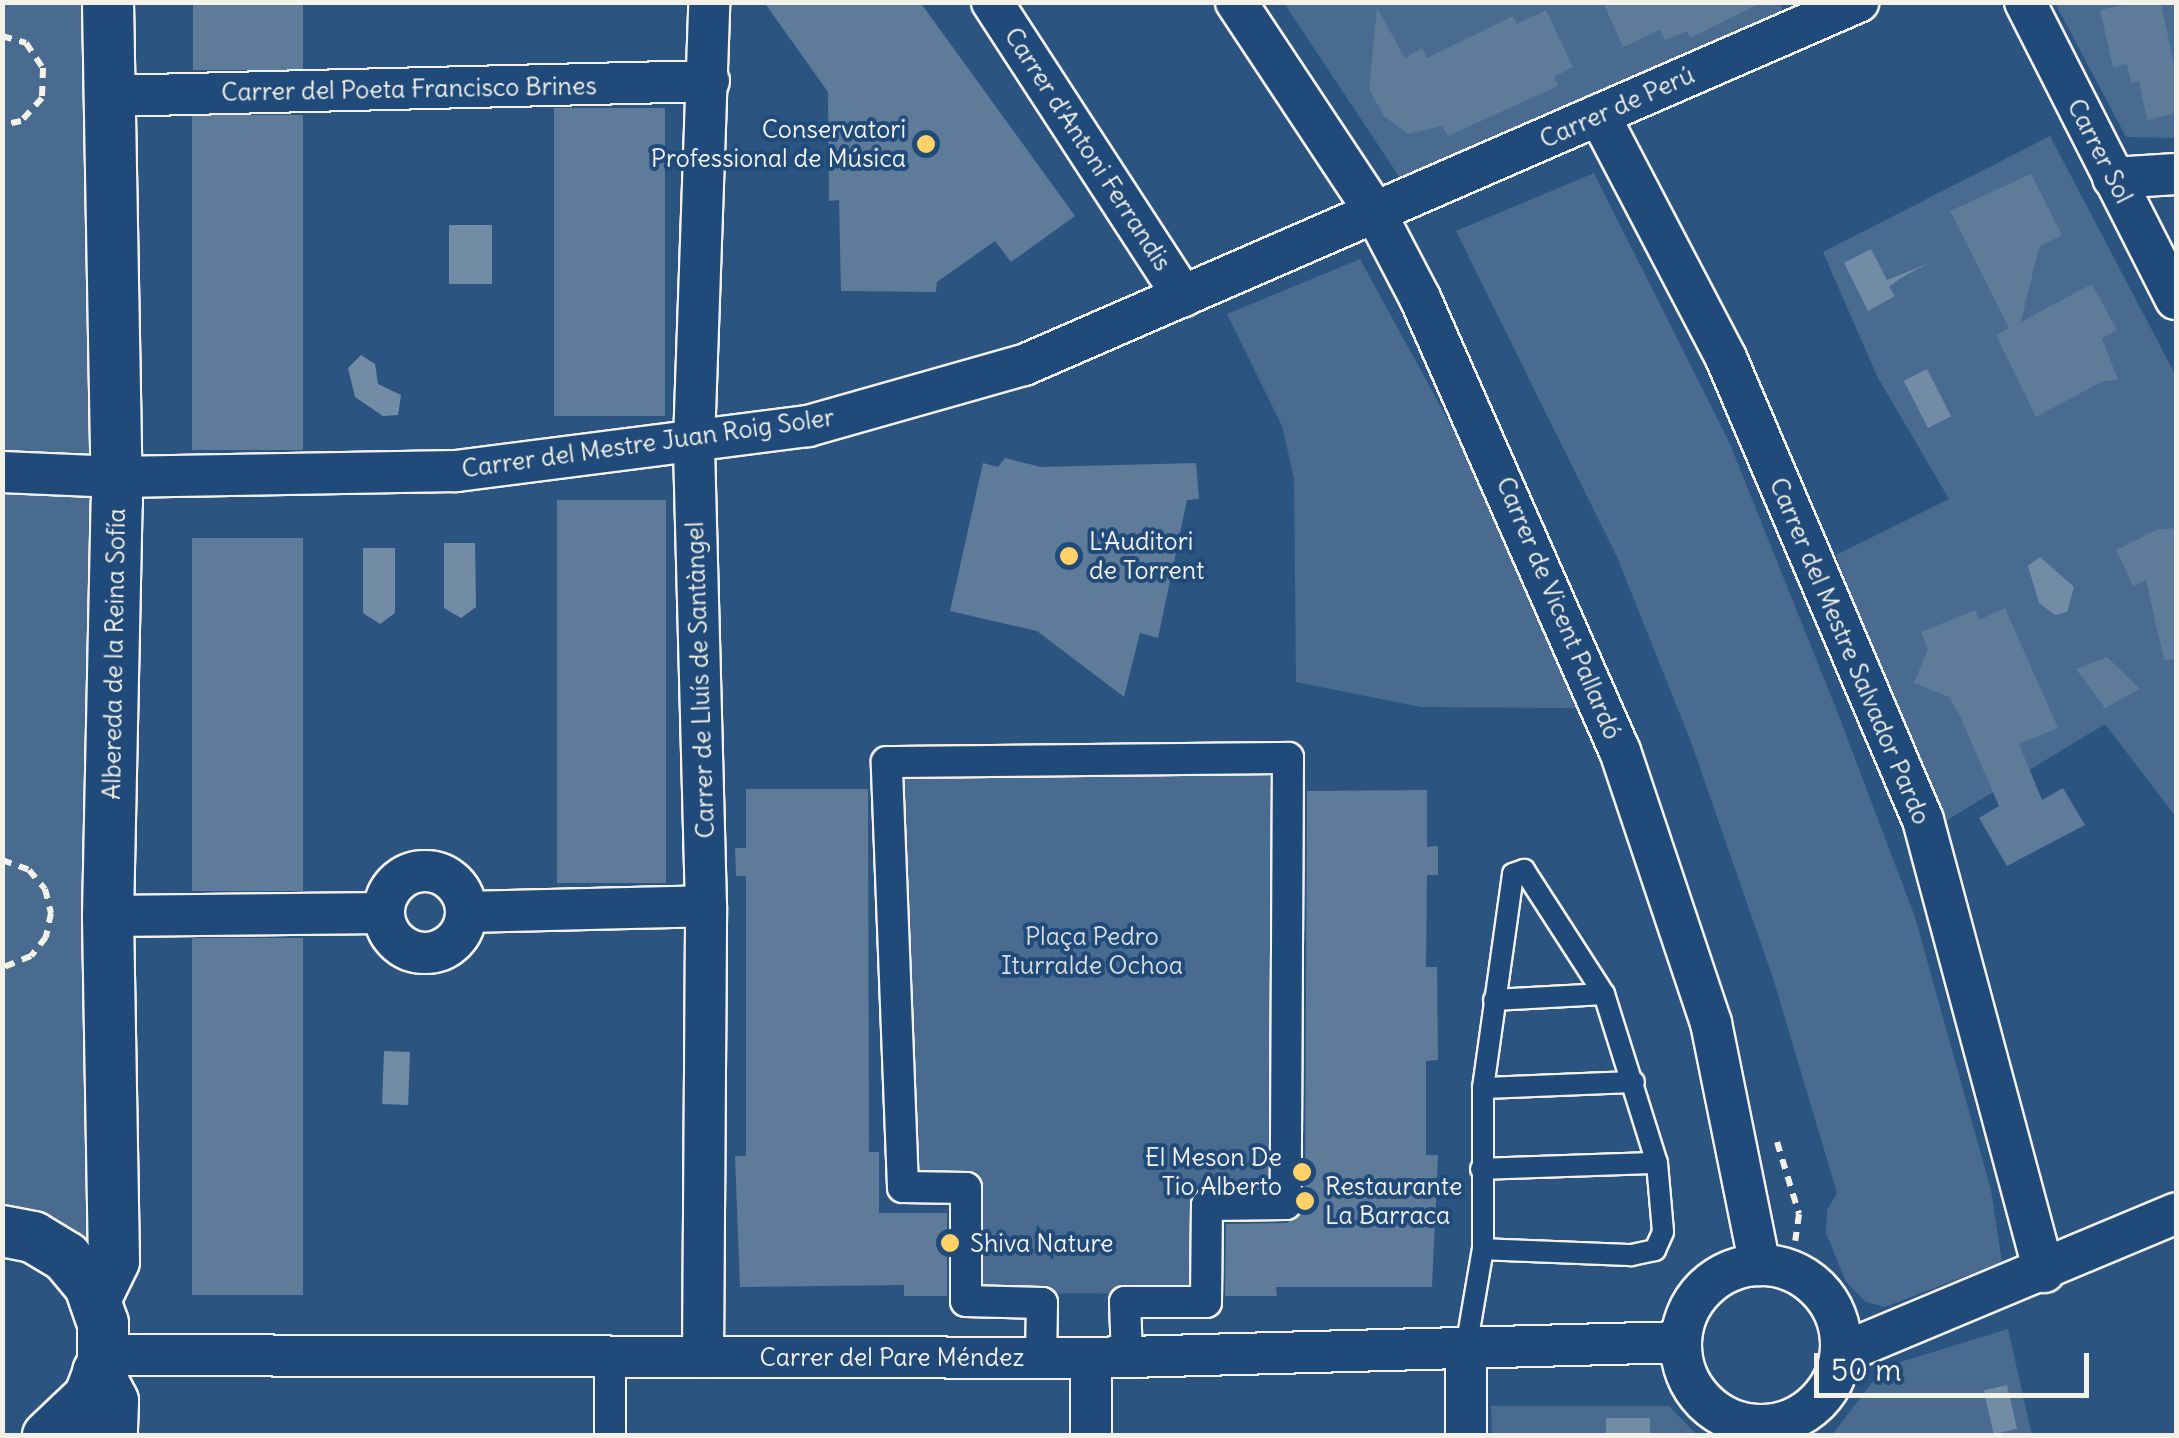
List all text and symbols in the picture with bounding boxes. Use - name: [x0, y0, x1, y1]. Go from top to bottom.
- street label: Carrer d'Antoni Ferrandis: [998, 22, 1178, 276]
- street label: Carrer de Perú: [1535, 60, 1699, 154]
- street label: Carrer del Poeta Francisco Brines: [221, 71, 597, 107]
- street label: Carrer Sol: [2061, 94, 2139, 208]
- place label: Conservatori Professional de Música: [651, 115, 906, 174]
- marker: Conservatori Professional de Música: [915, 133, 937, 155]
- street label: Carrer del Mestre Juan Roig Soler: [460, 402, 836, 484]
- street label: Carrer de Vicent Pallardó: [1490, 472, 1628, 744]
- street label: Carrer del Mestre Salvador Pardo: [1763, 473, 1937, 829]
- street label: Albereda de la Reina Sofía: [96, 508, 132, 800]
- street label: Carrer de Lluís de Santàngel: [679, 521, 721, 839]
- place label: L'Auditori de Torrent: [1089, 527, 1204, 586]
- marker: L'Auditori de Torrent: [1058, 545, 1080, 567]
- park label: Plaça Pedro Iturralde Ochoa: [1001, 922, 1183, 981]
- place label: El Meson De Tio Alberto: [1145, 1143, 1282, 1202]
- marker: El Meson De Tio Alberto: [1291, 1161, 1313, 1183]
- place label: Restaurante La Barraca: [1325, 1172, 1462, 1231]
- marker: Restaurante La Barraca: [1294, 1190, 1316, 1212]
- place label: Shiva Nature: [970, 1228, 1113, 1258]
- marker: Shiva Nature: [939, 1232, 961, 1254]
- scale bar: [1819, 1333, 2094, 1395]
- street label: Carrer del Pare Méndez: [759, 1342, 1025, 1372]
- text: 50 m: [1831, 1351, 1901, 1389]

